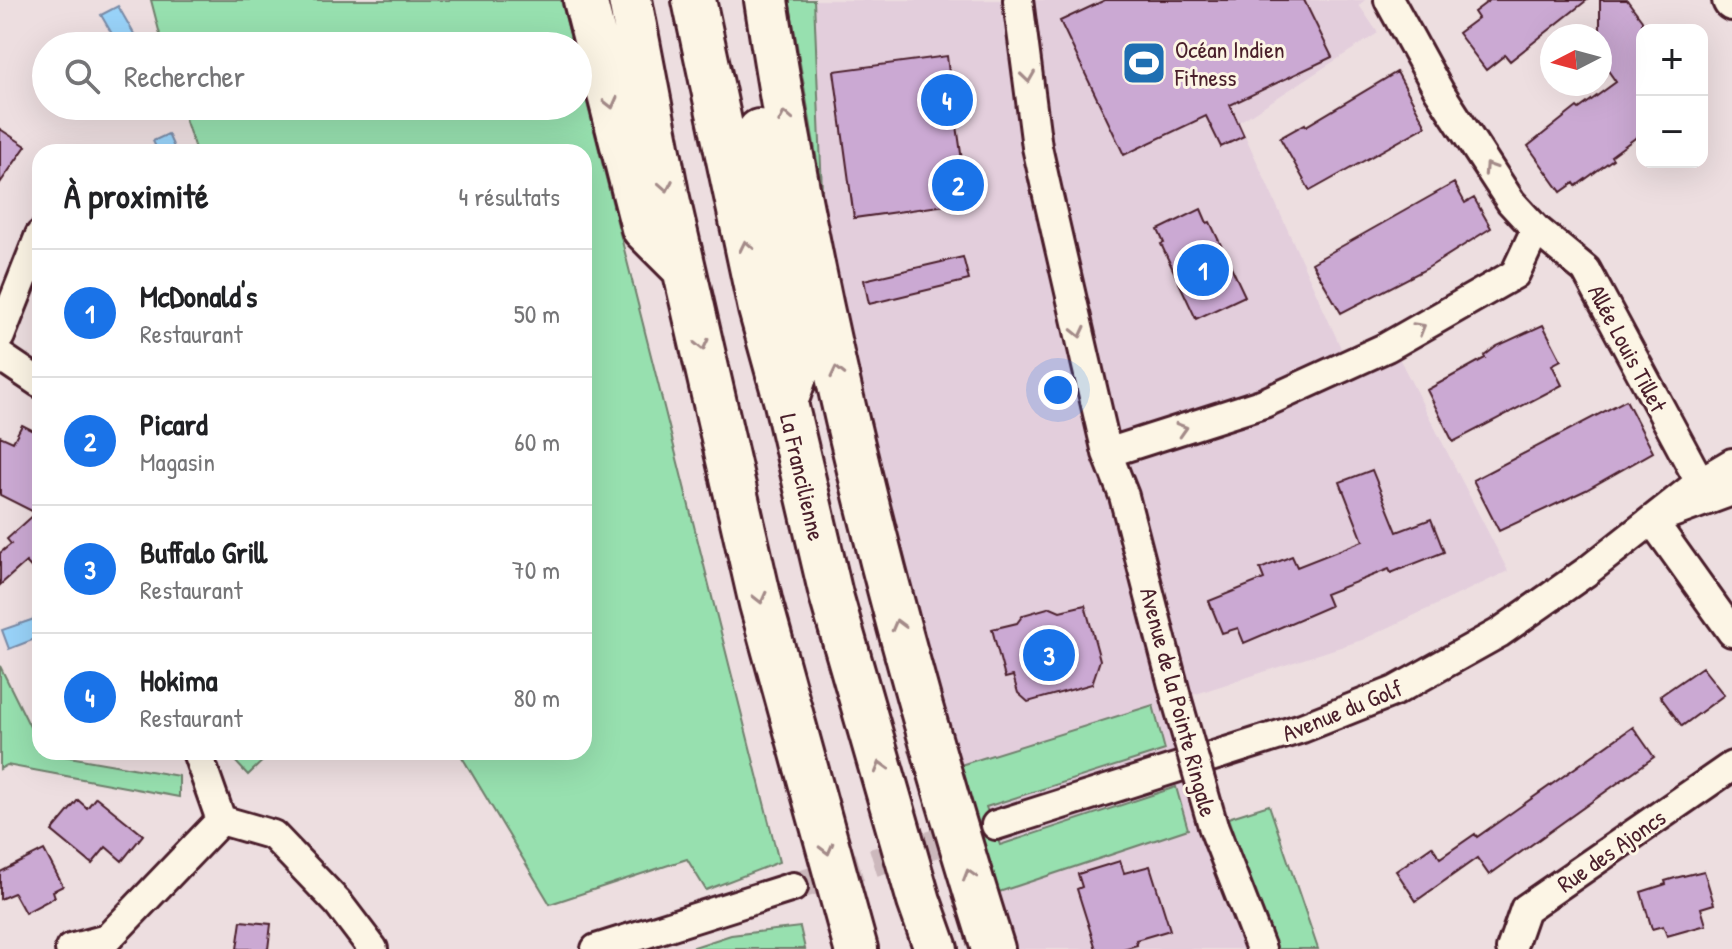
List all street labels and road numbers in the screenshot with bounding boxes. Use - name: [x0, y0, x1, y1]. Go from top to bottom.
- street label: Allée Louis Tillet: [1581, 279, 1675, 418]
- street label: La Francilienne: [773, 410, 833, 544]
- street label: Avenue de la Pointe Ringale: [1133, 584, 1225, 821]
- street label: Avenue du Golf: [1277, 671, 1407, 749]
- street label: Rue des Ajoncs: [1550, 801, 1672, 899]

